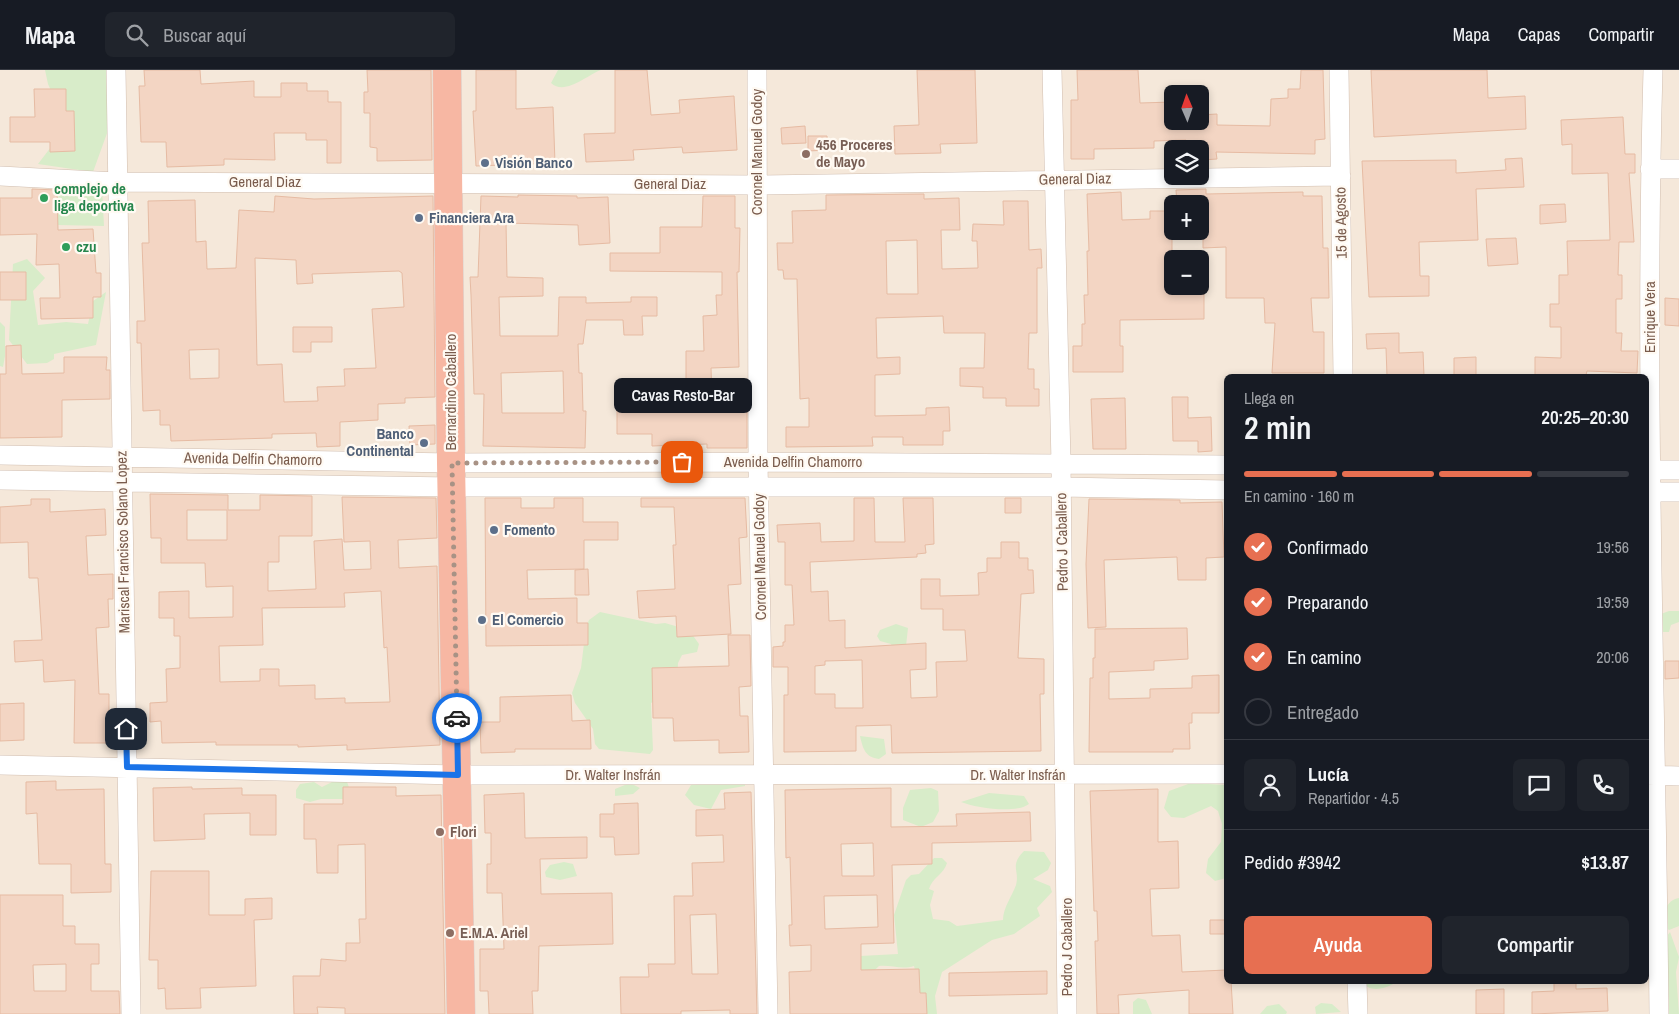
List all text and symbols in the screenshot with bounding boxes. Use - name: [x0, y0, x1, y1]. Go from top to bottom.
- search box: [105, 12, 455, 57]
- text: Mapa: [25, 19, 75, 51]
- icon: search: [123, 21, 151, 49]
- text: Buscar aquí: [163, 22, 246, 48]
- text: Mapa: [1453, 22, 1490, 47]
- text: Capas: [1518, 22, 1560, 47]
- text: Compartir: [1588, 22, 1654, 47]
- north arrow: [1164, 85, 1209, 130]
- map controls: [1164, 85, 1209, 295]
- street label: Coronel Manuel Godoy: [746, 88, 767, 215]
- place label: 456 Proceres de Mayo: [816, 134, 893, 172]
- button: layers: [1164, 140, 1209, 185]
- marker: 456 Proceres de Mayo: [800, 148, 812, 160]
- place label: Visión Banco: [495, 152, 573, 173]
- marker: Visión Banco: [479, 157, 491, 169]
- street label: General Diaz: [1039, 167, 1111, 190]
- street label: General Diaz: [229, 171, 301, 192]
- street label: General Diaz: [634, 173, 706, 194]
- place label: complejo de liga deportiva: [54, 178, 134, 216]
- street label: 15 de Agosto: [1329, 187, 1352, 259]
- marker: complejo de liga deportiva: [38, 192, 50, 204]
- button: +: [1164, 195, 1209, 240]
- place label: Financiera Ara: [429, 207, 514, 228]
- marker: Financiera Ara: [413, 212, 425, 224]
- place label: czu: [76, 236, 97, 257]
- marker: czu: [60, 241, 72, 253]
- button: −: [1164, 250, 1209, 295]
- street label: Enrique Vera: [1639, 281, 1660, 353]
- street label: Bernardino Caballero: [440, 333, 461, 450]
- callout: Cavas Resto-Bar: [613, 377, 751, 412]
- text: Cavas Resto-Bar: [631, 384, 735, 406]
- text: Llega en: [1244, 387, 1294, 409]
- text: 20:25–20:30: [1541, 404, 1629, 430]
- text: 2 min: [1244, 406, 1312, 449]
- place label: Banco Continental: [346, 423, 414, 461]
- marker: Banco Continental: [418, 437, 430, 449]
- pin: [661, 441, 703, 483]
- street label: Avenida Delfin Chamorro: [183, 447, 323, 470]
- icon: bag: [668, 448, 696, 476]
- street label: Mariscal Francisco Solano Lopez: [110, 451, 135, 633]
- street label: Avenida Delfin Chamorro: [723, 451, 862, 472]
- text: En camino · 160 m: [1244, 485, 1354, 507]
- street label: Pedro J Caballero: [1050, 492, 1073, 591]
- street label: Coronel Manuel Godoy: [748, 493, 771, 620]
- place label: Fomento: [504, 519, 555, 540]
- marker: Fomento: [488, 524, 500, 536]
- icon: check: [1244, 533, 1272, 561]
- text: Confirmado: [1287, 534, 1368, 560]
- text: 19:56: [1596, 536, 1629, 558]
- icon: check: [1244, 588, 1272, 616]
- text: Preparando: [1287, 589, 1368, 615]
- text: 19:59: [1596, 591, 1629, 613]
- place label: El Comercio: [492, 609, 564, 630]
- marker: El Comercio: [476, 614, 488, 626]
- icon: check: [1244, 643, 1272, 671]
- text: En camino: [1287, 644, 1361, 670]
- text: 20:06: [1596, 646, 1629, 668]
- courier: [432, 693, 482, 743]
- text: Entregado: [1287, 699, 1359, 725]
- icon: car: [443, 704, 471, 732]
- pin: [105, 708, 147, 750]
- icon: home: [112, 715, 140, 743]
- button: person: [1244, 759, 1296, 811]
- button: chat: [1513, 759, 1565, 811]
- button: phone: [1577, 759, 1629, 811]
- text: Lucía: [1308, 761, 1349, 787]
- street label: Dr. Walter Insfrán: [565, 764, 661, 785]
- street label: Dr. Walter Insfrán: [970, 764, 1066, 785]
- text: Repartidor · 4.5: [1308, 787, 1399, 809]
- place label: Flori: [450, 821, 477, 842]
- marker: Flori: [434, 826, 446, 838]
- text: Pedido #3942: [1244, 849, 1341, 875]
- text: $13.87: [1581, 849, 1629, 875]
- street label: Pedro J Caballero: [1056, 898, 1077, 996]
- button: Ayuda: [1244, 916, 1432, 974]
- button: Compartir: [1442, 916, 1629, 974]
- place label: E.M.A. Ariel: [460, 922, 528, 943]
- marker: E.M.A. Ariel: [444, 927, 456, 939]

